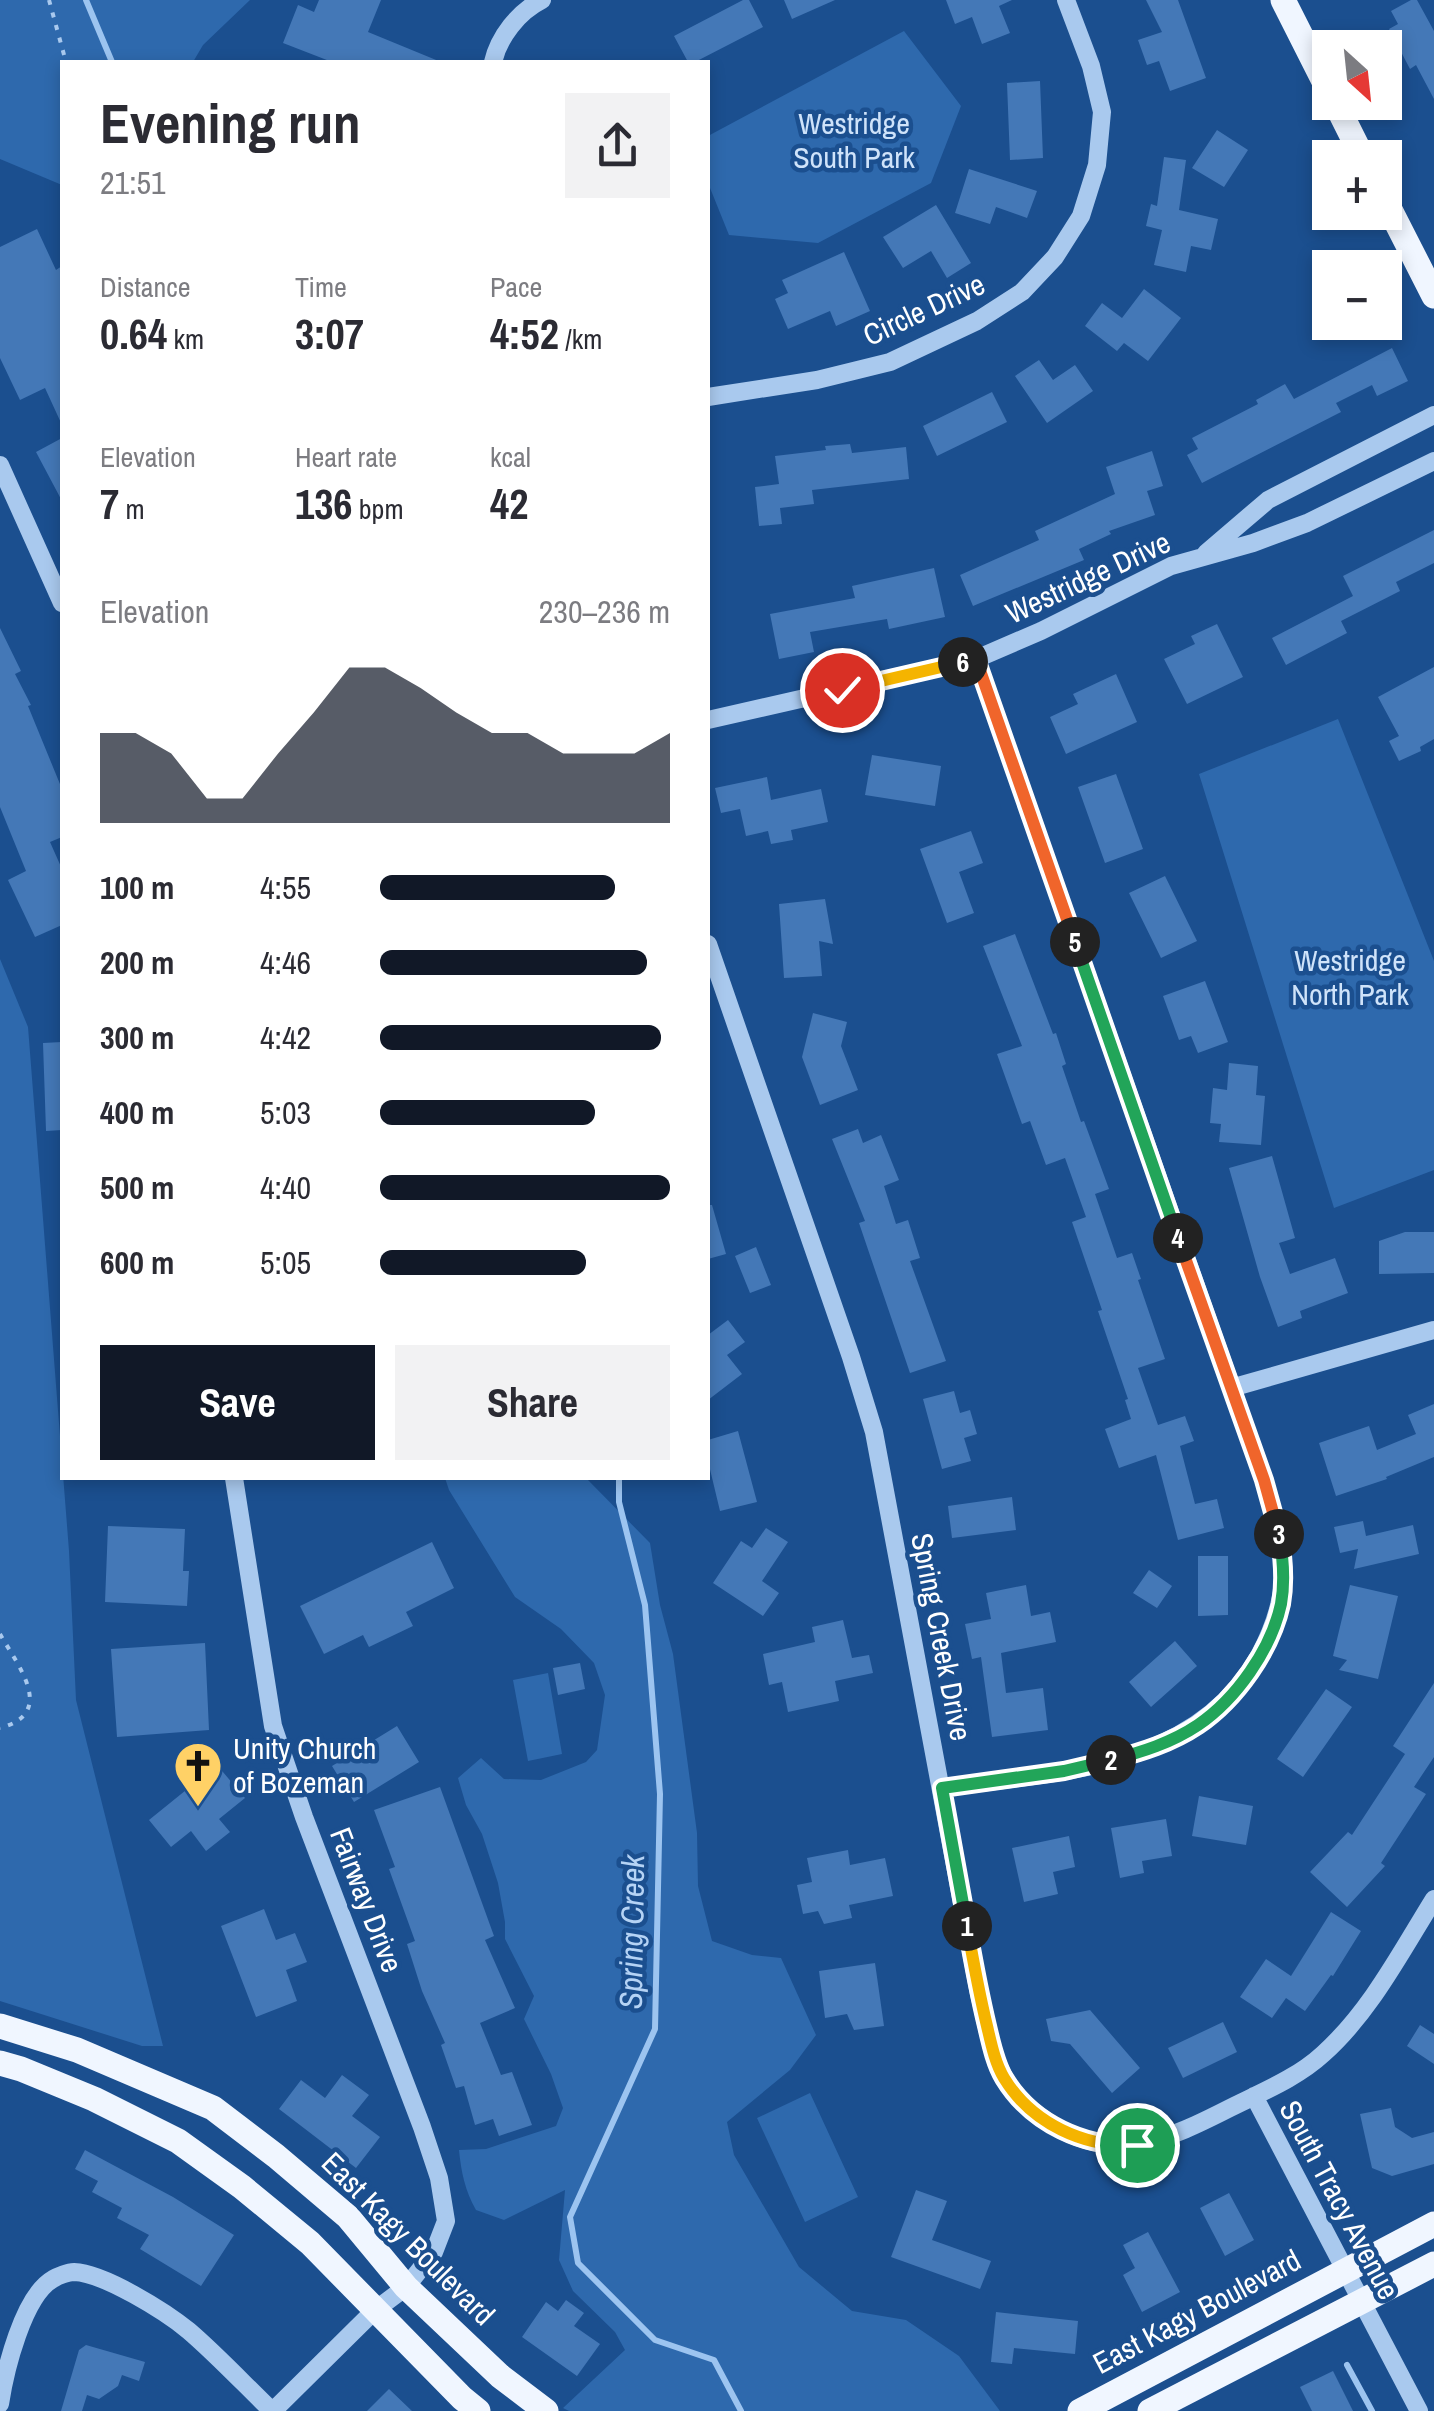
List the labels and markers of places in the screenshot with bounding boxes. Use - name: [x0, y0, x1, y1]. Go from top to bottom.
- pin: 6: [938, 637, 988, 687]
- pin: [800, 648, 885, 733]
- pin: 5: [1050, 917, 1100, 967]
- pin: 4: [1153, 1213, 1203, 1263]
- pin: 3: [1254, 1509, 1304, 1559]
- place label: Unity Church of Bozeman: [233, 1728, 377, 1802]
- pin: 2: [1086, 1735, 1136, 1785]
- church icon: Unity Church of Bozeman: [172, 1740, 224, 1808]
- pin: 1: [942, 1901, 992, 1951]
- pin: [1095, 2103, 1180, 2188]

